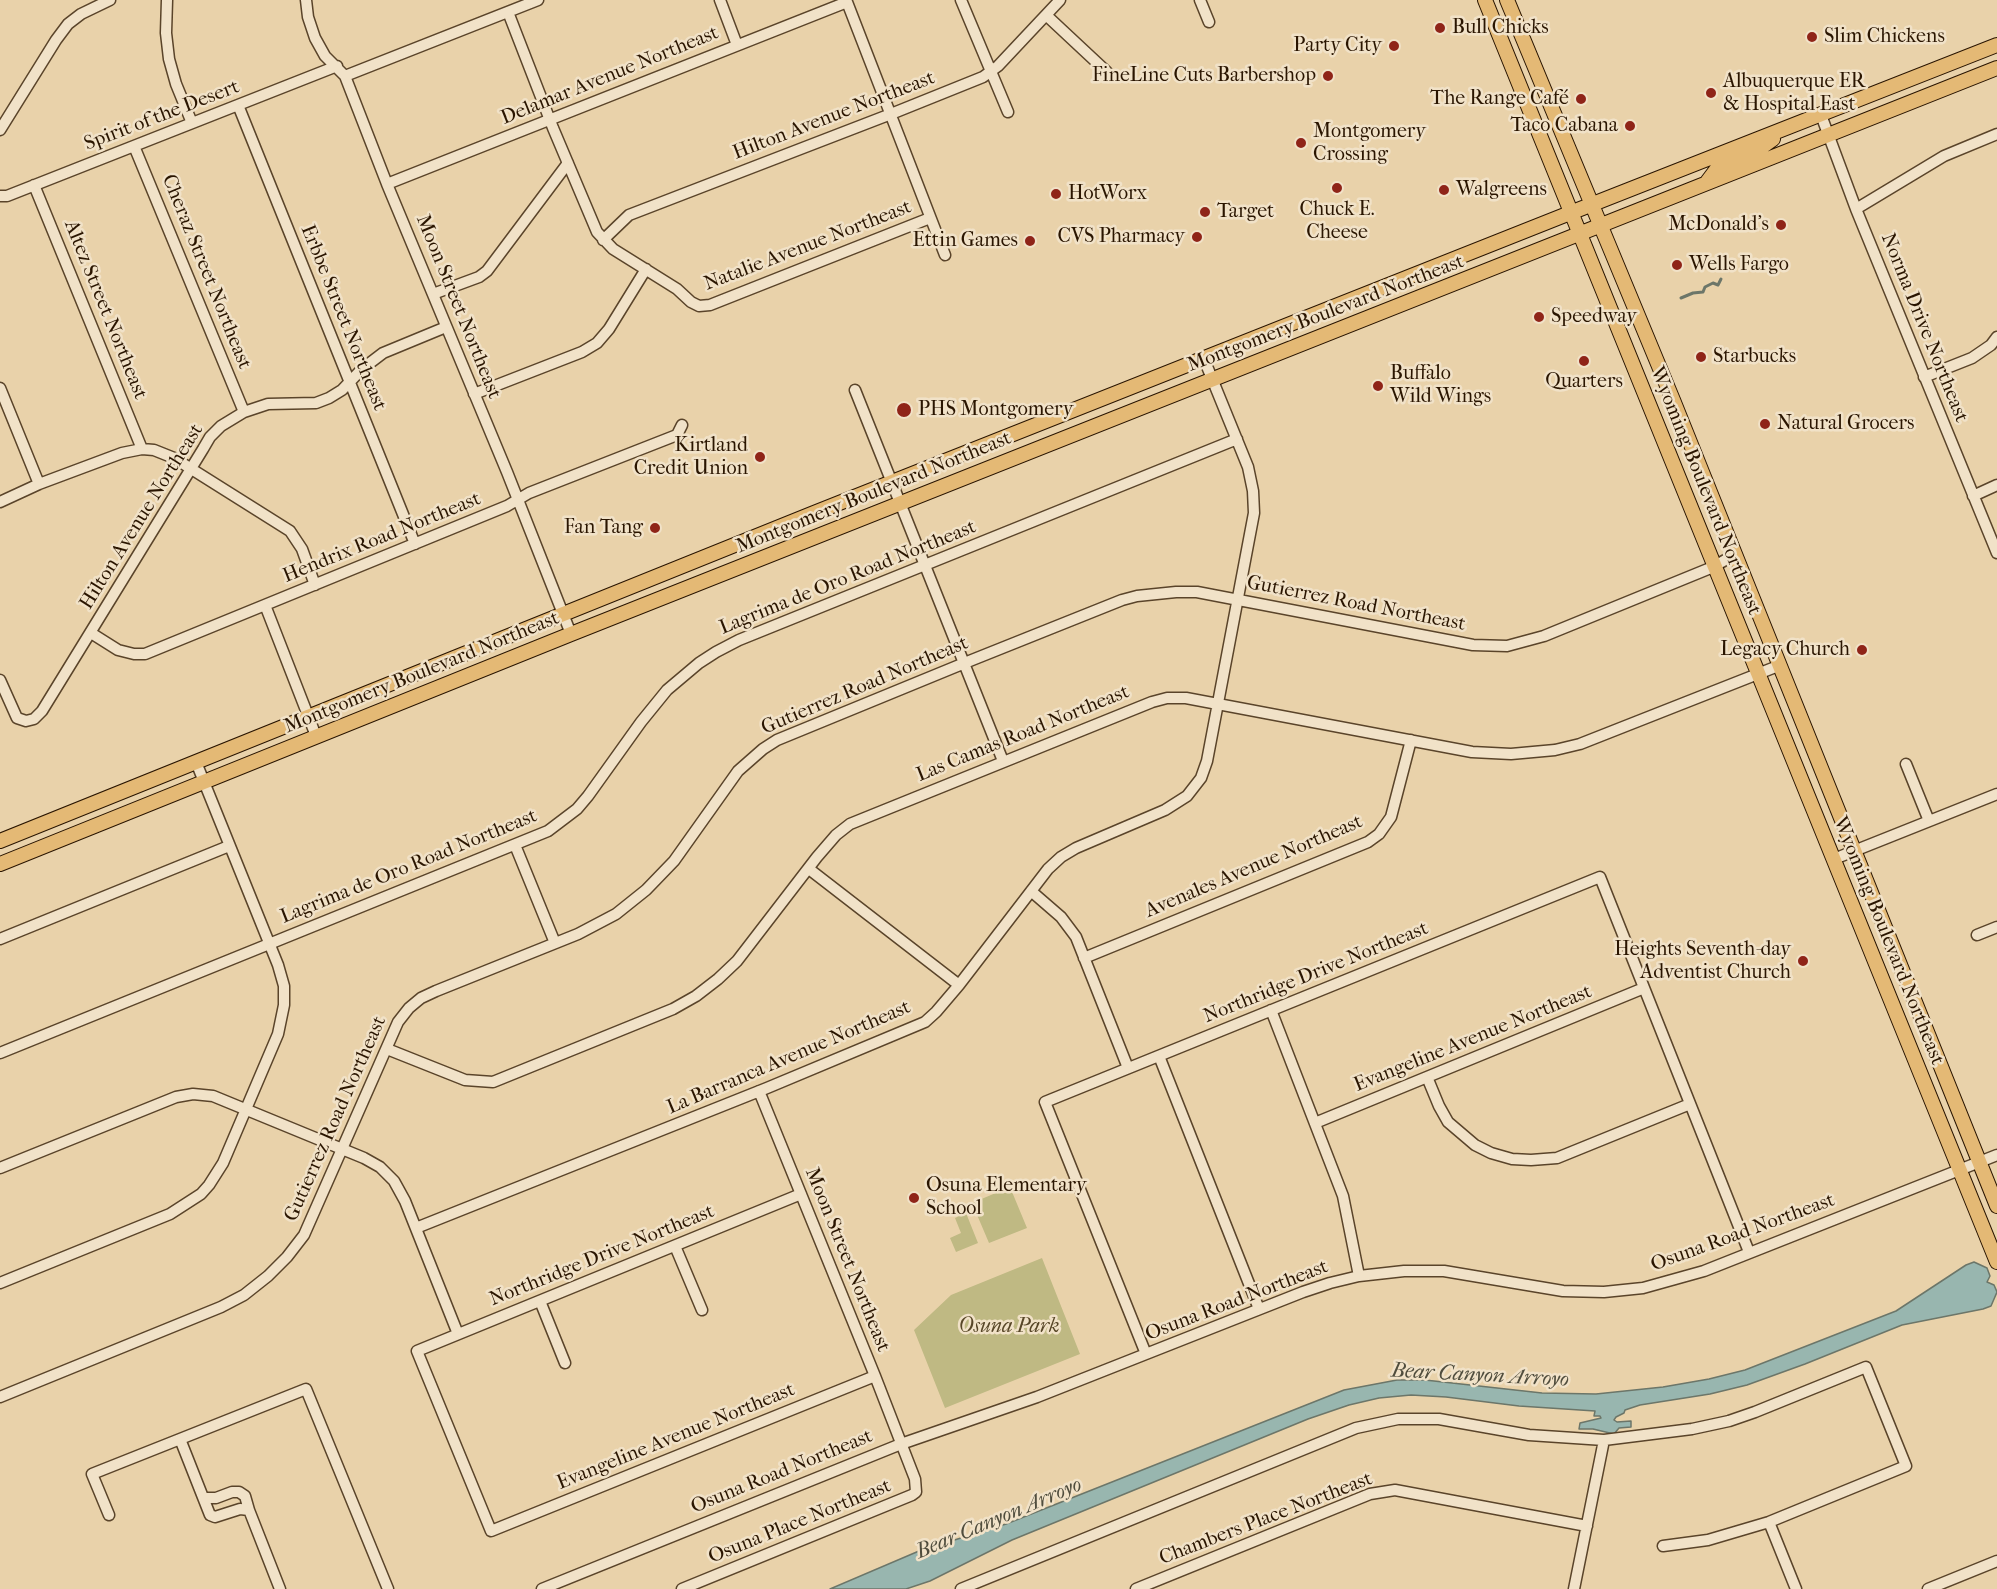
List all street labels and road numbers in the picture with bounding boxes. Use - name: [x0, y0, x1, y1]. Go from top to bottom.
- street label: Delamar Avenue Northeast: [498, 21, 722, 131]
- street label: Hilton Avenue Northeast: [730, 66, 938, 166]
- street label: Spirit of the Desert: [81, 75, 243, 157]
- street label: Cheraz Street Northeast: [156, 171, 256, 373]
- street label: Natalie Avenue Northeast: [701, 195, 915, 297]
- street label: Moon Street Northeast: [410, 211, 506, 403]
- street label: Altez Street Northeast: [58, 217, 152, 403]
- street label: Erbbe Street Northeast: [295, 222, 391, 414]
- street label: Norma Drive Northeast: [1875, 230, 1973, 426]
- street label: Montgomery Boulevard Northeast: [1184, 250, 1468, 378]
- street label: Wyoming Boulevard Northeast: [1644, 363, 1766, 619]
- street label: Hilton Avenue Northeast: [75, 420, 209, 614]
- street label: Montgomery Boulevard Northeast: [733, 427, 1015, 559]
- street label: Hendrix Road Northeast: [280, 487, 484, 589]
- street label: Lagrima de Oro Road Northeast: [716, 515, 980, 641]
- street label: Gutierrez Road Northeast: [1245, 571, 1467, 637]
- street label: Montgomery Boulevard Northeast: [281, 607, 563, 739]
- street label: Gutierrez Road Northeast: [758, 632, 972, 740]
- street label: Las Camas Road Northeast: [913, 680, 1133, 788]
- street label: Lagrima de Oro Road Northeast: [277, 804, 541, 930]
- street label: Avenales Avenue Northeast: [1142, 810, 1366, 924]
- street label: Wyoming Boulevard Northeast: [1827, 813, 1949, 1069]
- street label: Northridge Drive Northeast: [1200, 917, 1432, 1029]
- street label: Evangeline Avenue Northeast: [1351, 980, 1595, 1098]
- street label: La Barranca Avenue Northeast: [664, 996, 914, 1120]
- street label: Gutierrez Road Northeast: [280, 1013, 392, 1225]
- street label: Moon Street Northeast: [799, 1164, 895, 1356]
- street label: Osuna Road Northeast: [1648, 1189, 1838, 1277]
- street label: Northridge Drive Northeast: [486, 1200, 718, 1312]
- street label: Osuna Road Northeast: [1142, 1255, 1332, 1347]
- street label: Evangeline Avenue Northeast: [554, 1378, 798, 1496]
- street label: Osuna Road Northeast: [688, 1425, 876, 1519]
- street label: Chambers Place Northeast: [1156, 1467, 1376, 1571]
- street label: Osuna Place Northeast: [705, 1474, 895, 1570]

